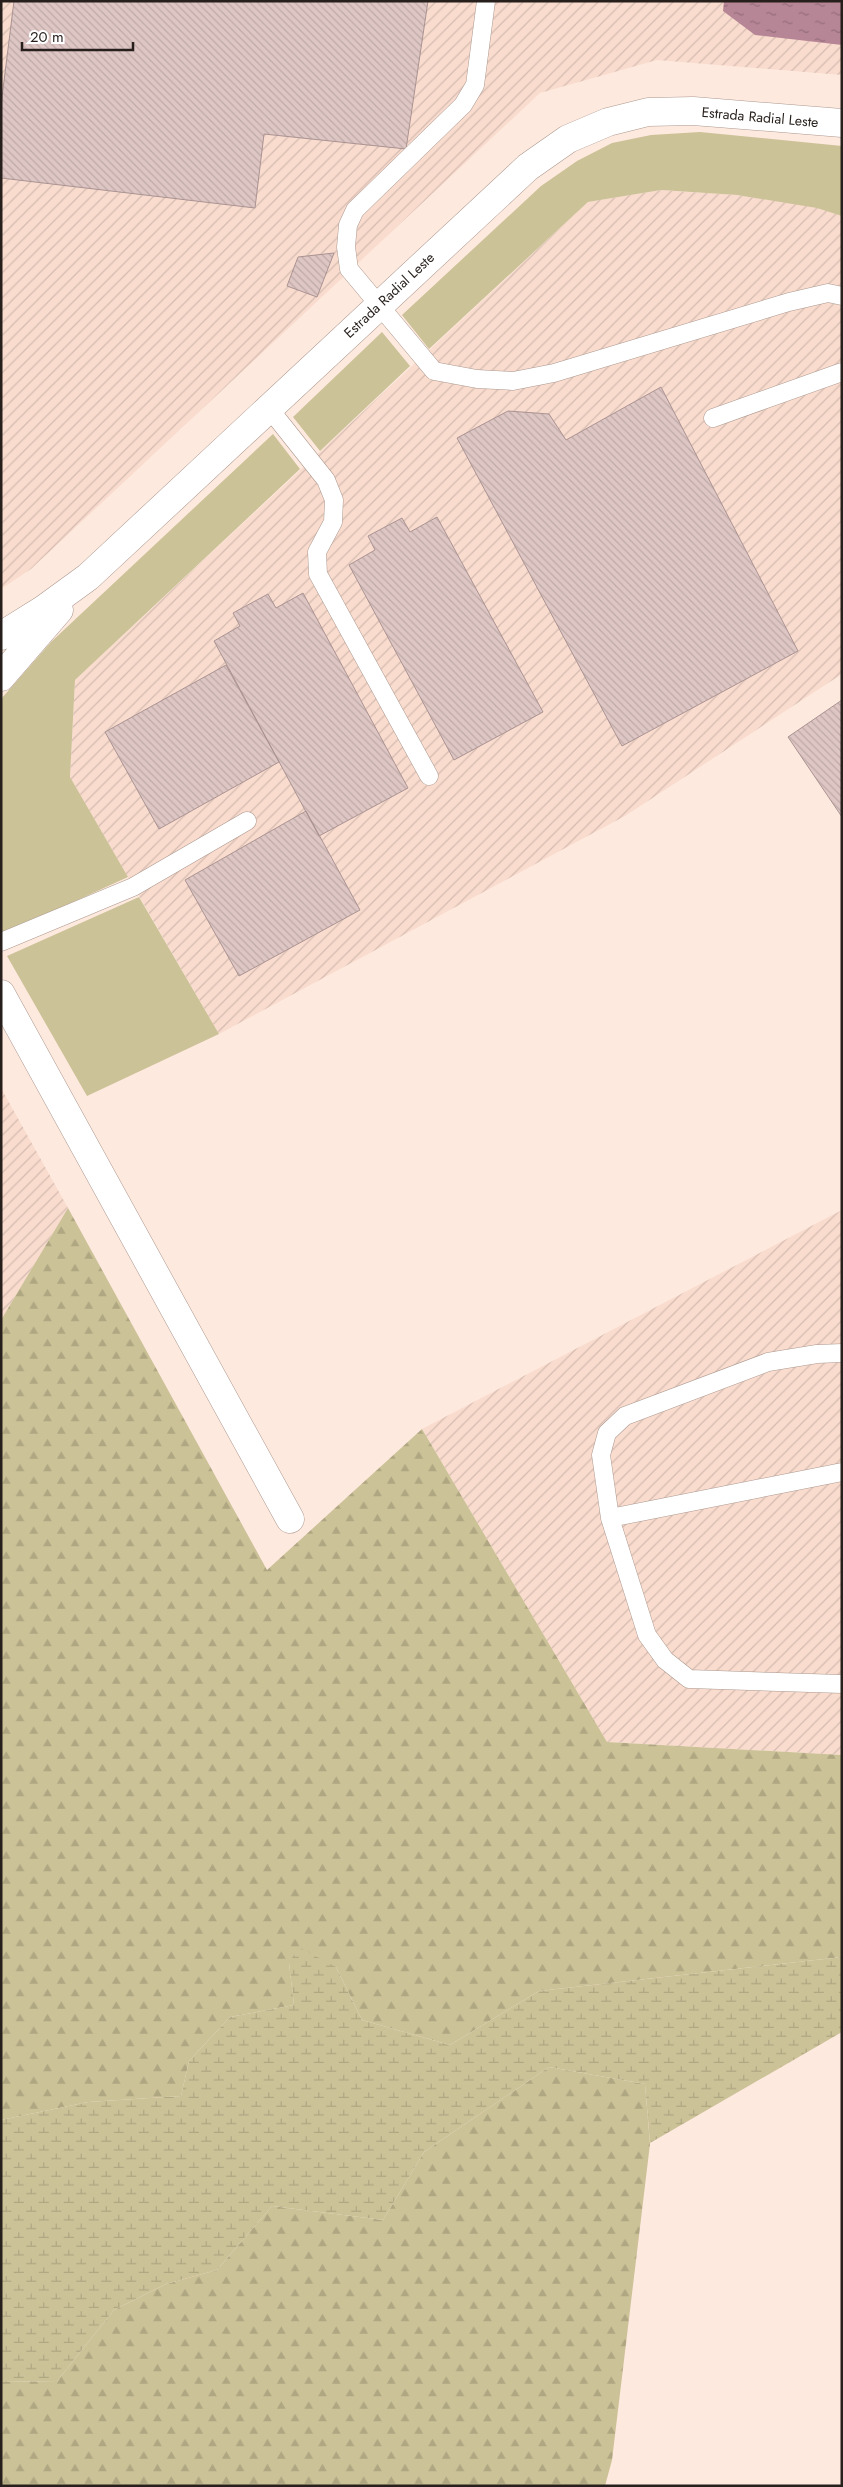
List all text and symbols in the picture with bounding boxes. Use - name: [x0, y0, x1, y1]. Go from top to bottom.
- scale bar: [22, 20, 134, 52]
- text: 20 m: [30, 26, 64, 48]
- street label: Estrada Radial Leste: [701, 102, 819, 132]
- street label: Estrada Radial Leste: [339, 248, 439, 342]

